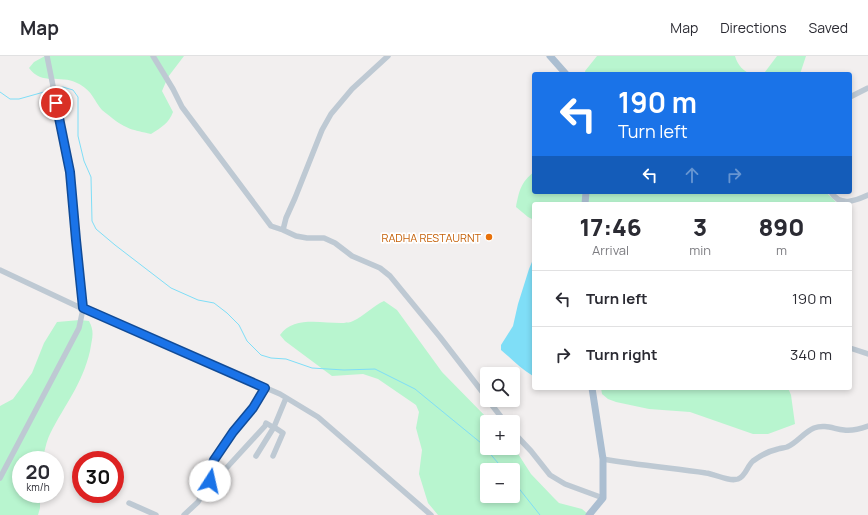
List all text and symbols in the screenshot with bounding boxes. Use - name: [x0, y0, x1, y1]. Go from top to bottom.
- text: Map: [20, 15, 59, 41]
- text: Map: [670, 18, 698, 37]
- text: Directions: [720, 18, 787, 37]
- text: Saved: [809, 18, 848, 37]
- text: 190 m: [618, 83, 697, 121]
- pin: [39, 86, 73, 120]
- icon: left: [552, 88, 604, 140]
- icon: arrive: [45, 92, 67, 114]
- text: Turn left: [618, 119, 688, 143]
- icon: left: [639, 164, 661, 186]
- icon: ahead: [681, 164, 703, 186]
- icon: right: [723, 164, 745, 186]
- text: 17:46: [579, 210, 642, 243]
- text: 3: [693, 210, 707, 243]
- text: 890: [758, 210, 804, 243]
- place label: RADHA RESTAURNT: [381, 230, 481, 245]
- marker: RADHA RESTAURNT: [484, 232, 494, 242]
- text: Arrival: [592, 241, 629, 259]
- text: min: [689, 241, 711, 259]
- text: m: [776, 241, 787, 259]
- icon: left: [552, 288, 574, 310]
- text: Turn left: [586, 288, 648, 309]
- text: 190 m: [792, 288, 832, 309]
- icon: right: [552, 344, 574, 366]
- text: Turn right: [586, 344, 657, 365]
- text: 340 m: [790, 344, 832, 365]
- map controls: [480, 367, 520, 503]
- button: search: [480, 367, 520, 407]
- button: +: [480, 415, 520, 455]
- speed limit sign: 30: [72, 451, 124, 503]
- text: 20: [25, 458, 51, 485]
- position arrow: [189, 460, 231, 502]
- button: −: [480, 463, 520, 503]
- text: km/h: [26, 480, 50, 494]

